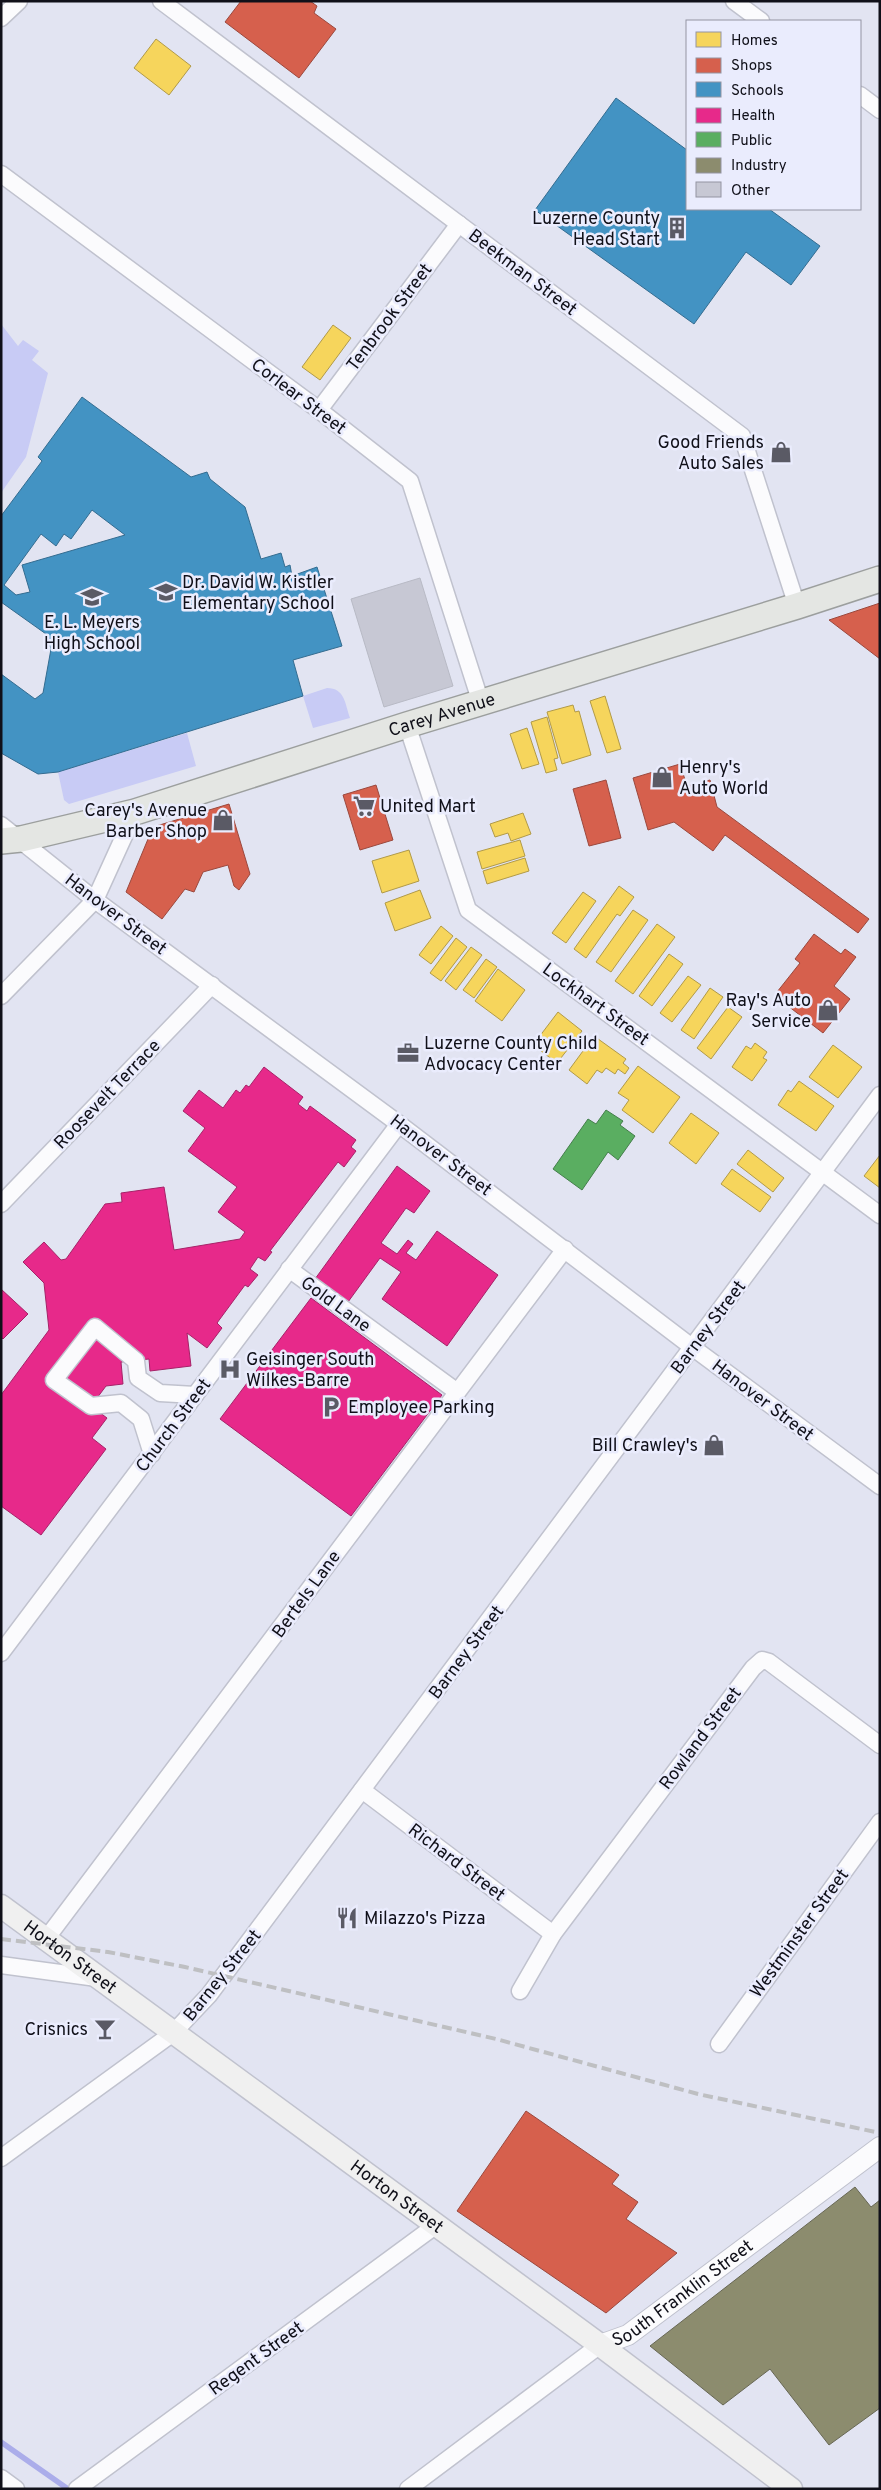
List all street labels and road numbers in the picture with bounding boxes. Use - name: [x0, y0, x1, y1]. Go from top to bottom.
- street label: Beekman Street: [463, 225, 581, 322]
- street label: Tenbrook Street: [342, 259, 438, 376]
- street label: Corlear Street: [246, 354, 350, 441]
- street label: Carey Avenue: [386, 689, 498, 743]
- street label: Hanover Street: [59, 869, 171, 961]
- street label: Lockhart Street: [537, 959, 653, 1052]
- street label: Roosevelt Terrace: [50, 1035, 166, 1155]
- street label: Hanover Street: [384, 1110, 496, 1202]
- street label: Gold Lane: [295, 1272, 375, 1338]
- street label: Barney Street: [666, 1276, 752, 1379]
- street label: Hanover Street: [706, 1355, 818, 1447]
- street label: Church Street: [131, 1374, 217, 1477]
- street label: Bertels Lane: [268, 1547, 347, 1643]
- street label: Barney Street: [424, 1601, 510, 1704]
- street label: Rowland Street: [655, 1683, 747, 1795]
- street label: Richard Street: [403, 1819, 509, 1907]
- street label: Westminster Street: [746, 1865, 855, 2003]
- street label: Horton Street: [18, 1916, 121, 2000]
- street label: Barney Street: [179, 1925, 267, 2027]
- street label: Horton Street: [345, 2156, 447, 2239]
- street label: South Franklin Street: [609, 2235, 758, 2353]
- street label: Regent Street: [205, 2317, 309, 2401]

